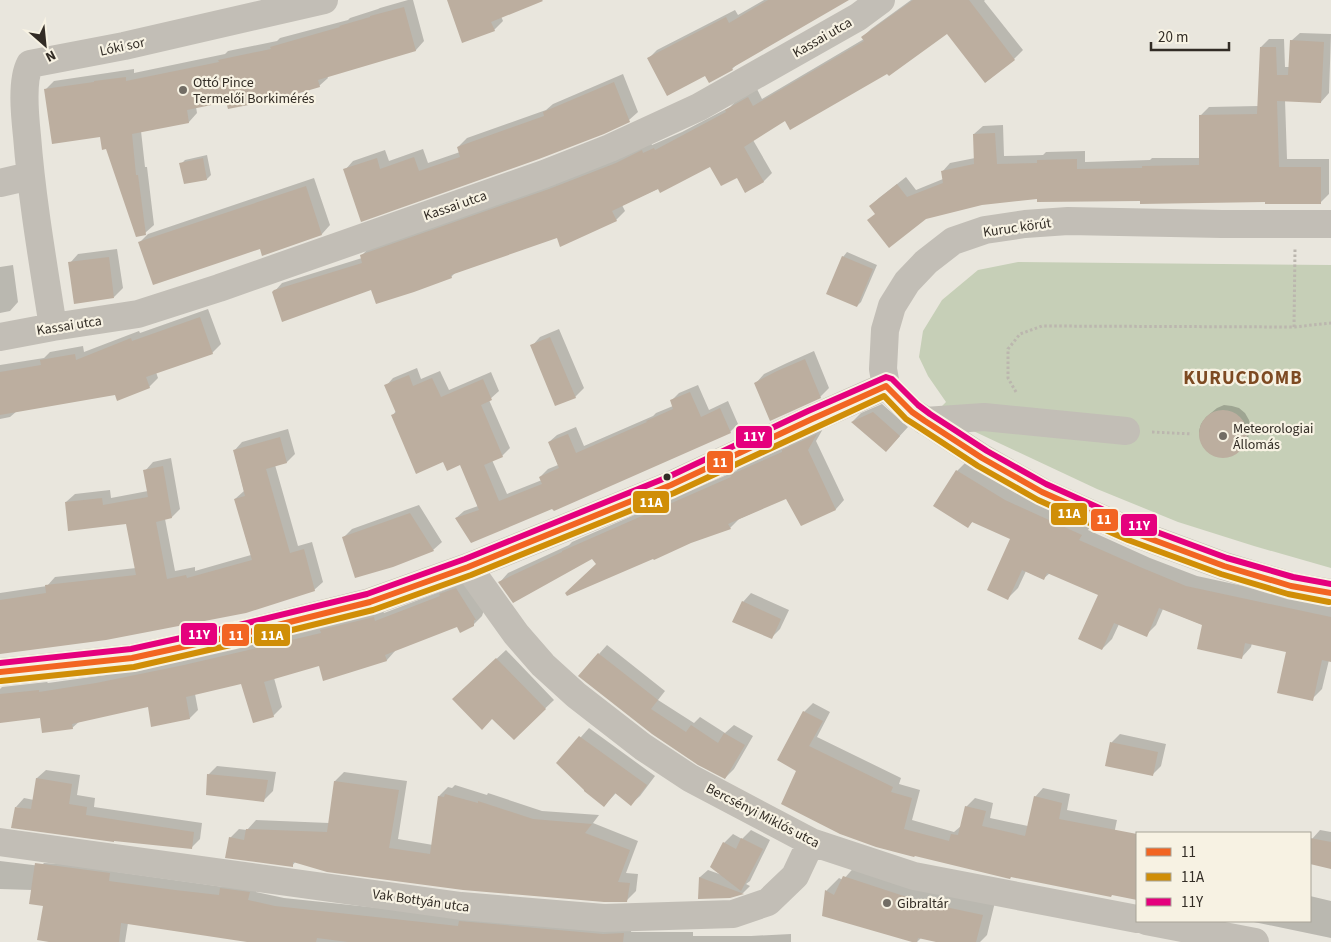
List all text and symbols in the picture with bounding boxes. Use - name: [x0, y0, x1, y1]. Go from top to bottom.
- street label: Kassai utca: [789, 13, 856, 63]
- north arrow: [20, 20, 70, 70]
- scale bar: [1151, 20, 1228, 52]
- text: 20 m: [1158, 27, 1188, 48]
- street label: Lóki sor: [98, 32, 147, 62]
- text: N: [42, 45, 59, 67]
- place label: Ottó Pince Termelői Borkimérés: [193, 73, 315, 109]
- marker: Ottó Pince Termelői Borkimérés: [177, 84, 189, 96]
- street label: Kassai utca: [421, 186, 490, 226]
- street label: Kuruc körút: [982, 213, 1053, 243]
- street label: Kassai utca: [35, 311, 103, 341]
- district label: KURUCDOMB: [1183, 365, 1303, 392]
- place label: Meteorologiai Állomás: [1233, 419, 1314, 455]
- line badge: 11Y: [735, 425, 773, 449]
- text: 11Y: [743, 427, 766, 447]
- marker: Meteorologiai Állomás: [1217, 430, 1229, 442]
- line badge: 11: [706, 450, 734, 474]
- text: 11: [713, 453, 727, 473]
- unlabelled marker: [662, 472, 672, 482]
- line badge: 11A: [632, 490, 670, 514]
- text: 11A: [640, 493, 663, 513]
- line badge: 11A: [1050, 502, 1088, 526]
- text: 11A: [1058, 504, 1081, 524]
- line badge: 11: [1090, 508, 1119, 532]
- text: 11: [1097, 510, 1111, 530]
- line badge: 11Y: [1120, 513, 1158, 537]
- text: 11Y: [1128, 516, 1151, 536]
- line badge: 11Y: [180, 622, 218, 646]
- line badge: 11: [221, 623, 250, 647]
- line badge: 11A: [253, 623, 291, 647]
- text: 11Y: [188, 625, 211, 645]
- text: 11: [229, 626, 243, 646]
- text: 11A: [261, 626, 284, 646]
- street label: Bercsényi Miklós utca: [702, 779, 823, 853]
- legend: [1136, 832, 1311, 922]
- text: 11: [1181, 842, 1196, 863]
- text: 11A: [1181, 867, 1205, 888]
- street label: Vak Bottyán utca: [371, 884, 471, 918]
- text: 11Y: [1181, 892, 1204, 913]
- place label: Gibraltár: [897, 894, 948, 914]
- marker: Gibraltár: [881, 897, 893, 909]

